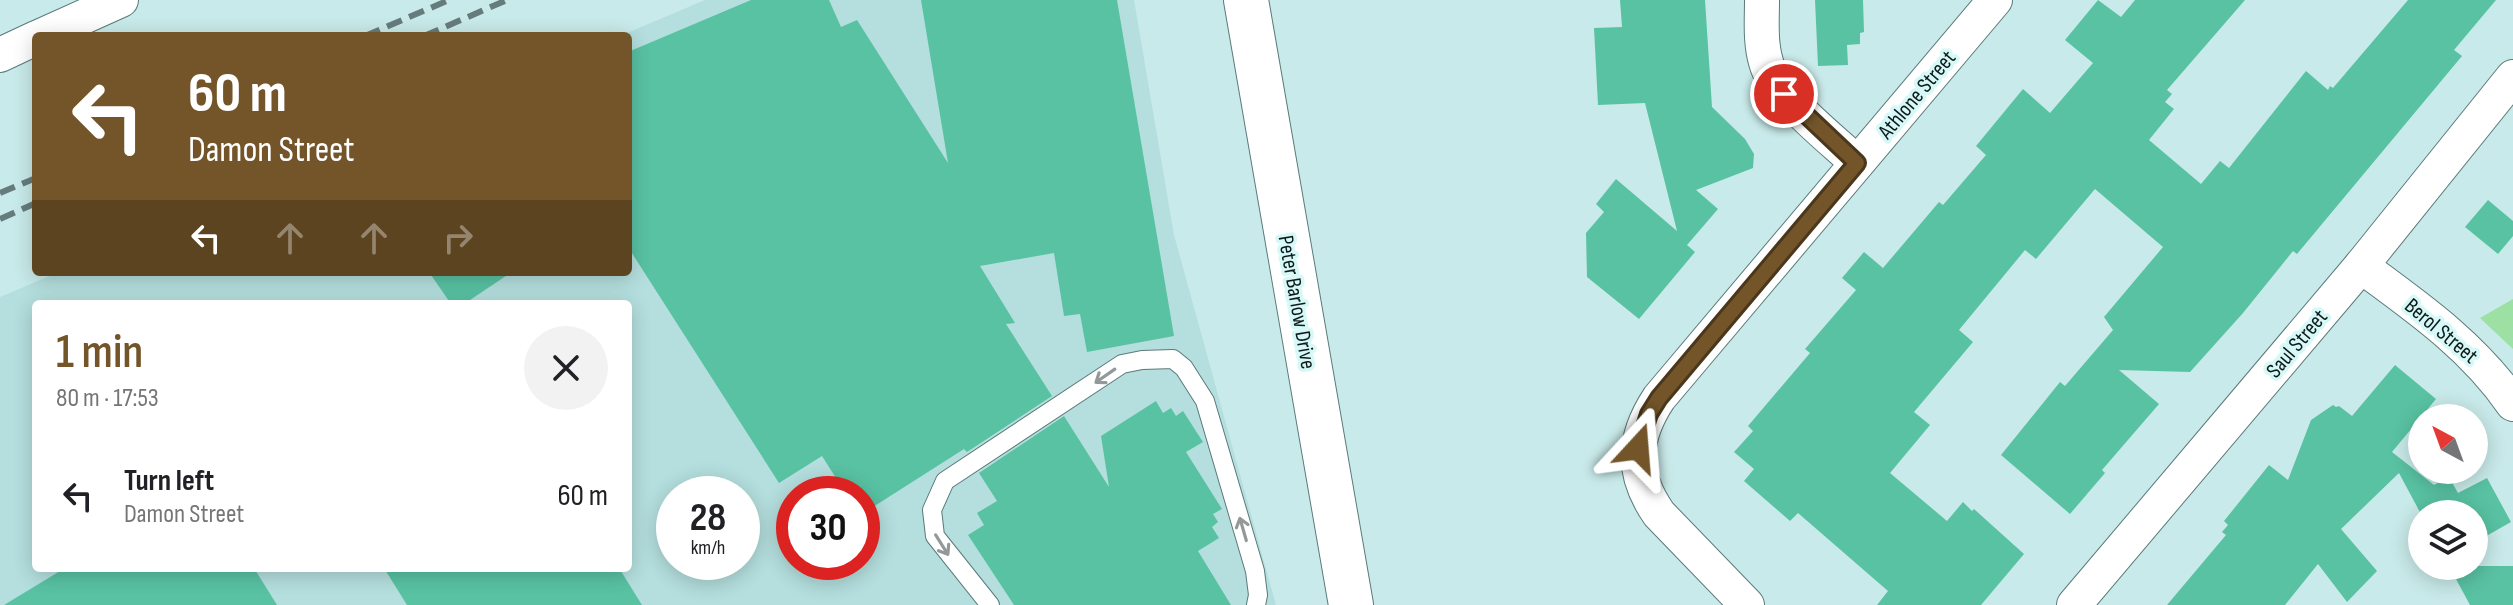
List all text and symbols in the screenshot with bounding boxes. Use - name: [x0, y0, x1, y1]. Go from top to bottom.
- street label: Athlone Street: [1872, 45, 1962, 145]
- pin: [1750, 60, 1818, 128]
- text: 60 m: [188, 61, 287, 128]
- icon: left: [56, 64, 160, 168]
- icon: arrive: [1762, 72, 1806, 116]
- text: Damon Street: [188, 129, 354, 172]
- icon: left: [184, 216, 228, 260]
- icon: ahead: [268, 216, 312, 260]
- icon: ahead: [352, 216, 396, 260]
- icon: right: [436, 216, 480, 260]
- street label: Peter Barlow Drive: [1271, 233, 1322, 371]
- street label: Berol Street: [2399, 293, 2484, 370]
- street label: Saul Street: [2261, 304, 2334, 384]
- text: 1 min: [56, 324, 143, 381]
- button: close: [524, 326, 608, 410]
- one-way arrow: [1094, 368, 1116, 384]
- text: 80 m · 17:53: [56, 383, 159, 414]
- north arrow: [2408, 404, 2488, 484]
- map controls: [2408, 404, 2488, 580]
- position arrow: [1596, 406, 1680, 490]
- text: Turn left: [124, 463, 214, 499]
- icon: left: [56, 474, 100, 518]
- speed limit sign: 30: [776, 476, 880, 580]
- text: 60 m: [557, 478, 608, 514]
- text: 28: [690, 494, 726, 542]
- text: Damon Street: [124, 499, 244, 530]
- button: layers: [2408, 500, 2488, 580]
- one-way arrow: [1235, 517, 1250, 543]
- one-way arrow: [934, 533, 950, 556]
- text: km/h: [691, 536, 725, 560]

